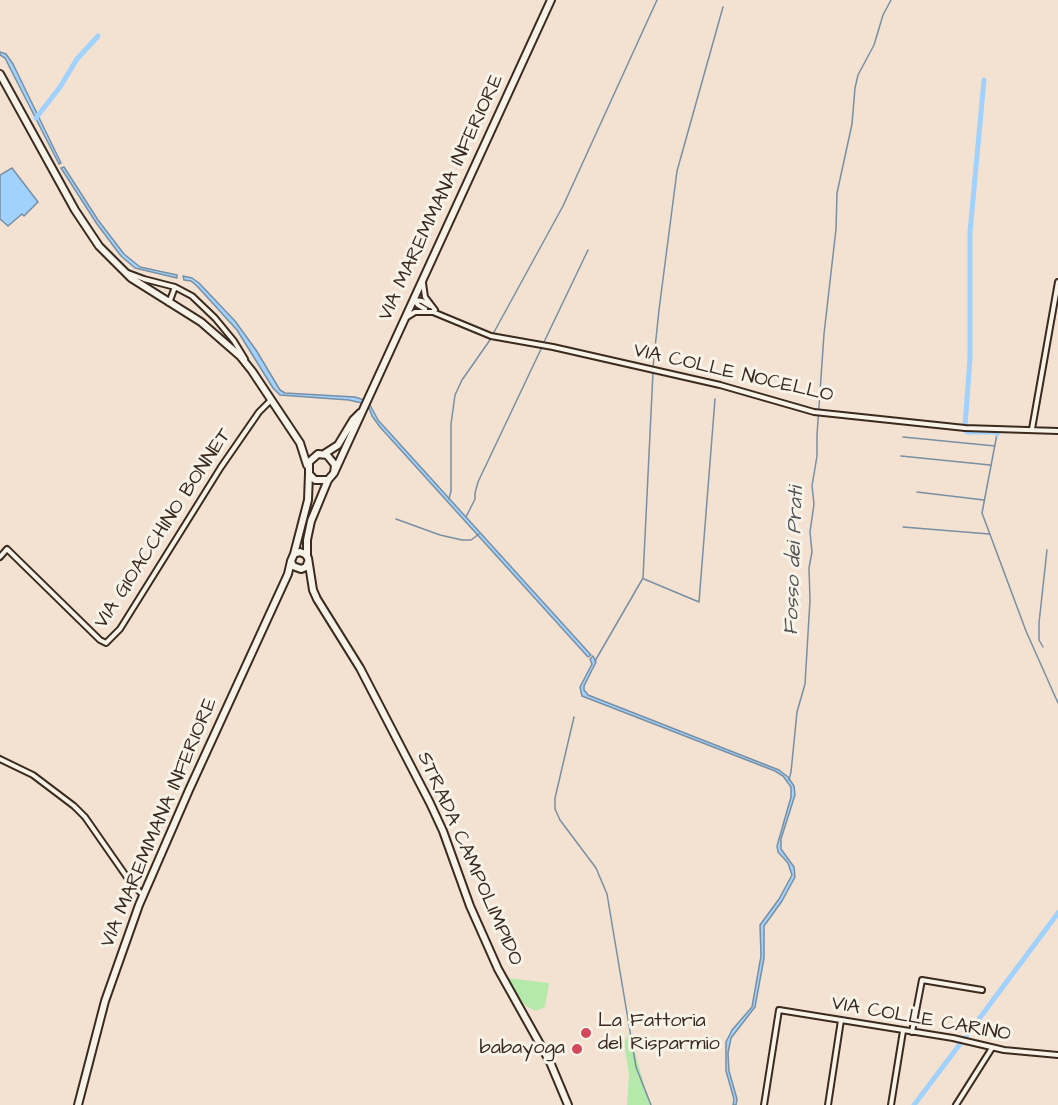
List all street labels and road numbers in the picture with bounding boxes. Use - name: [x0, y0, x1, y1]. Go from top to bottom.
- street label: VIA MAREMMANA INFERIORE: [374, 71, 510, 325]
- street label: VIA COLLE NOCELLO: [631, 339, 835, 409]
- street label: VIA GIOACCHINO BONNET: [90, 424, 238, 634]
- street label: VIA MAREMMANA INFERIORE: [96, 694, 224, 952]
- street label: STRADA CAMPOLIMPIDO: [411, 748, 527, 970]
- street label: VIA COLLE CARINO: [829, 992, 1013, 1048]

